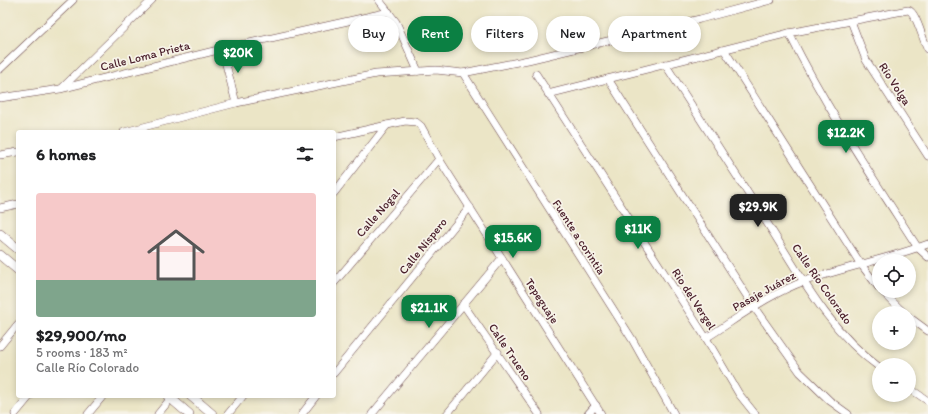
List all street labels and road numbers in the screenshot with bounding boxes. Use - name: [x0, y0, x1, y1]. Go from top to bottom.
- street label: Calle Loma Prieta: [99, 38, 192, 74]
- street label: Río Volga: [876, 60, 914, 109]
- street label: Calle Nogal: [353, 186, 403, 240]
- street label: Fuente a corintia: [550, 197, 608, 277]
- street label: Calle Níspero: [396, 215, 450, 277]
- street label: Calle Río Colorado: [789, 241, 855, 327]
- street label: Rio del Vergel: [669, 266, 719, 333]
- street label: Pasaje Juárez: [730, 268, 798, 314]
- street label: Tepeguaje: [522, 276, 562, 326]
- street label: Calle Trueno: [486, 321, 534, 383]

